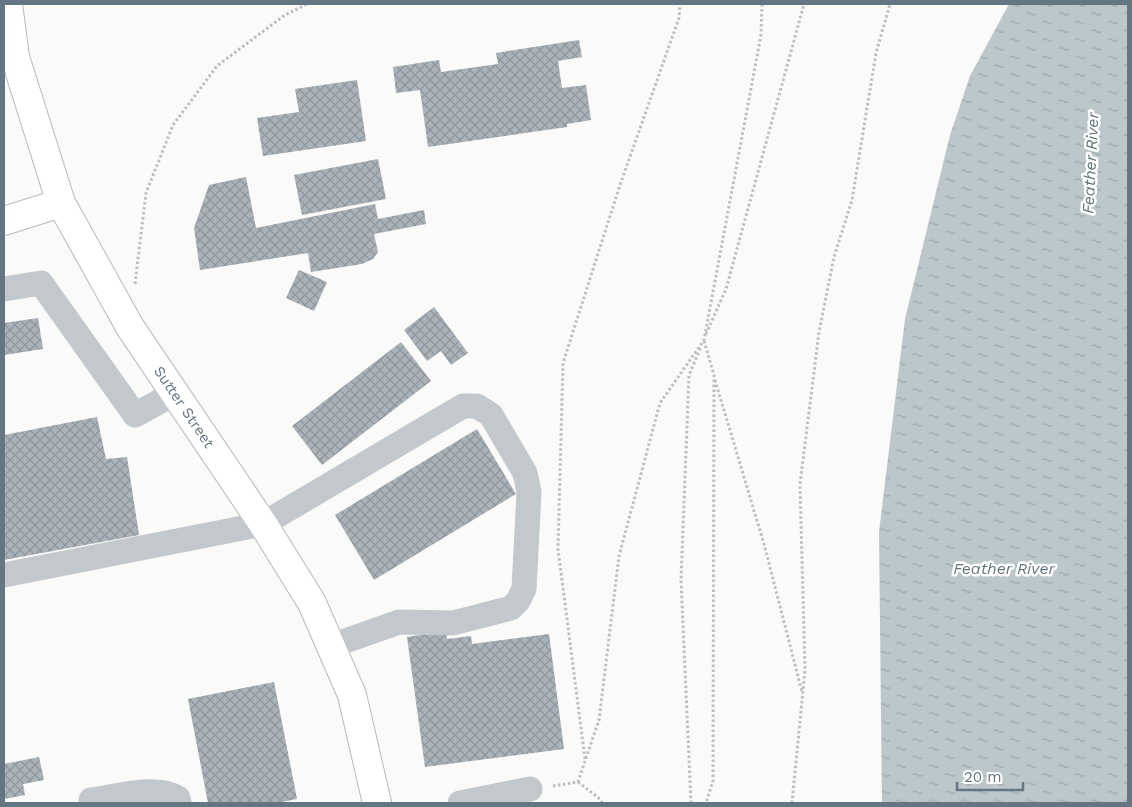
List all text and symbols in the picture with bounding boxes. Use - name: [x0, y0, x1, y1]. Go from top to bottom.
- water label: Feather River: [1078, 111, 1103, 214]
- street label: Sutter Street: [150, 363, 218, 452]
- water label: Feather River: [953, 559, 1056, 578]
- scale bar: [957, 760, 1023, 792]
- text: 20 m: [964, 768, 1002, 786]

